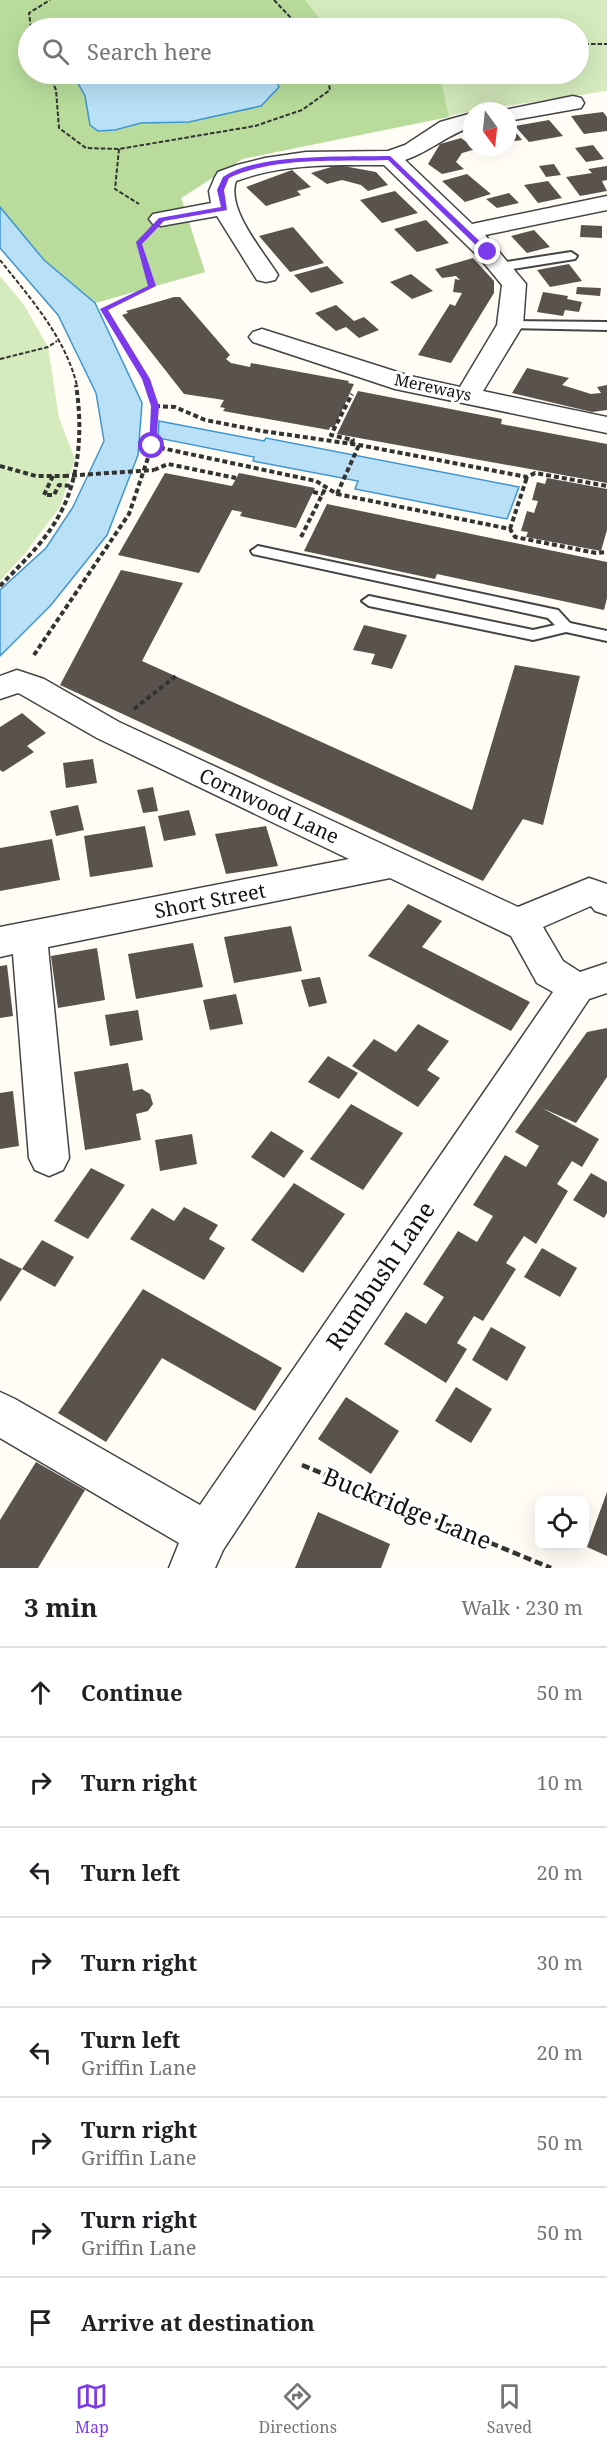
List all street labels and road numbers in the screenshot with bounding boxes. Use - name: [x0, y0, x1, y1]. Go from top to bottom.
- street label: Mereways: [392, 368, 474, 406]
- street label: Cornwood Lane: [195, 761, 343, 850]
- street label: Short Street: [152, 877, 268, 925]
- street label: Rumbush Lane: [318, 1194, 442, 1356]
- street label: Buckridge Lane: [318, 1459, 497, 1556]

